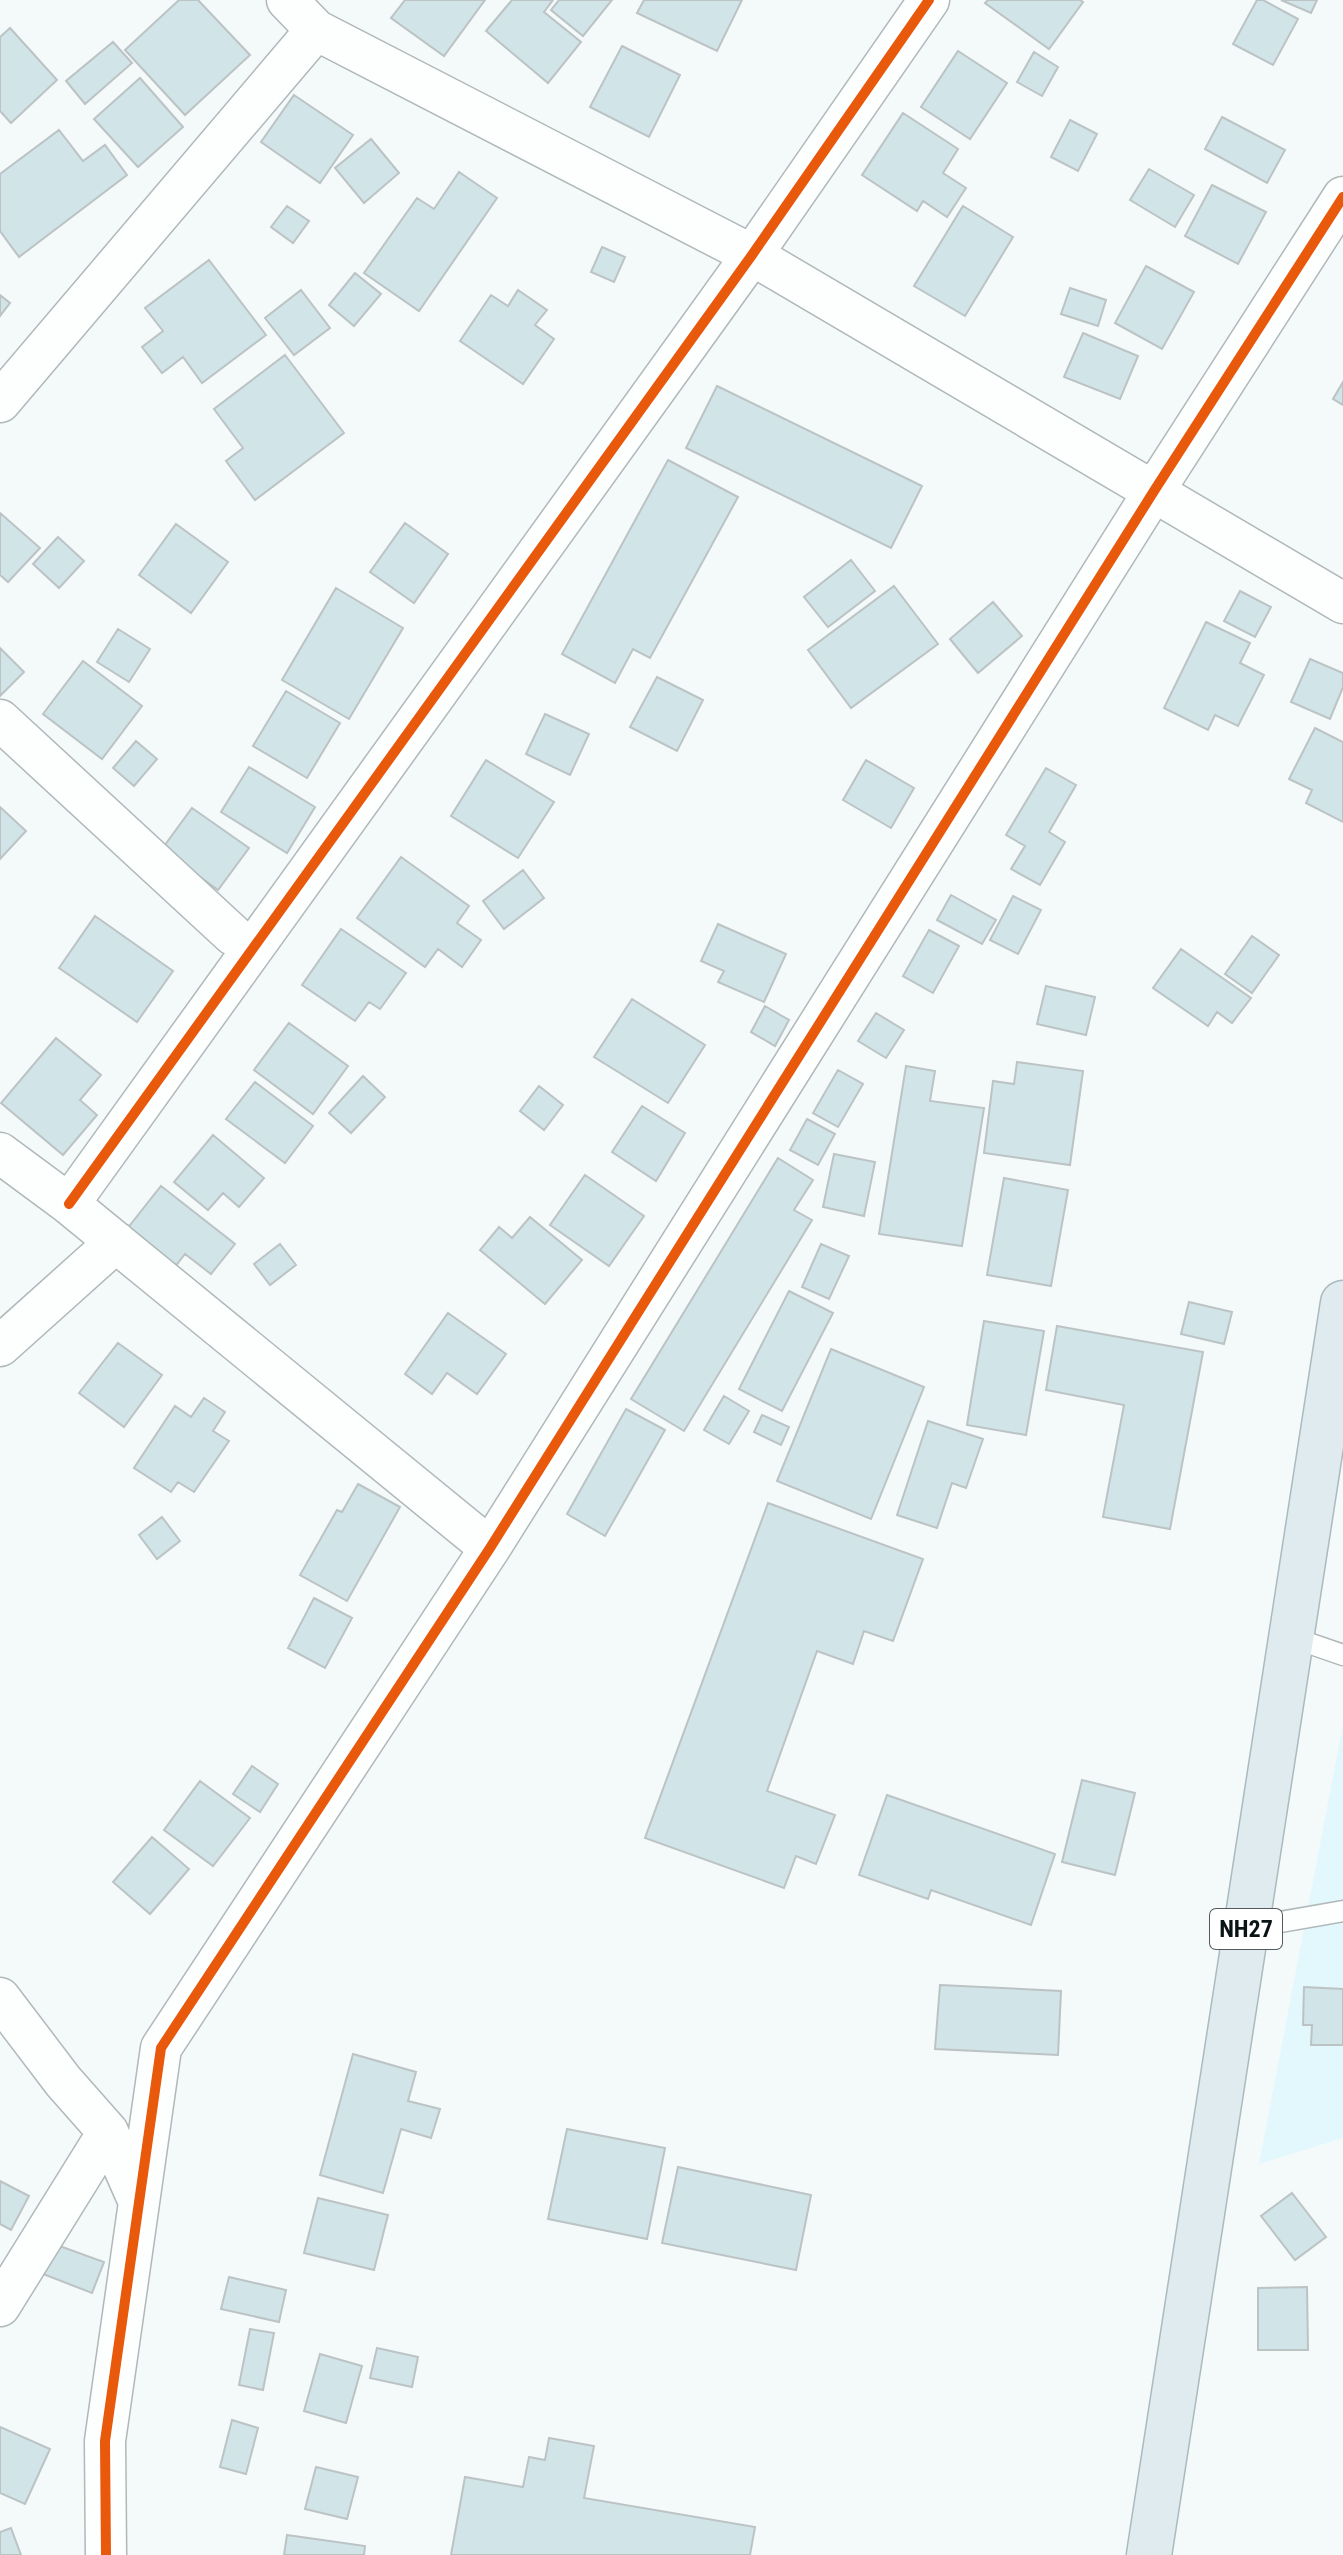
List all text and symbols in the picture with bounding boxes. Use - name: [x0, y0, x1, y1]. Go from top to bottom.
- road number: NH27: [1210, 1909, 1282, 1949]

